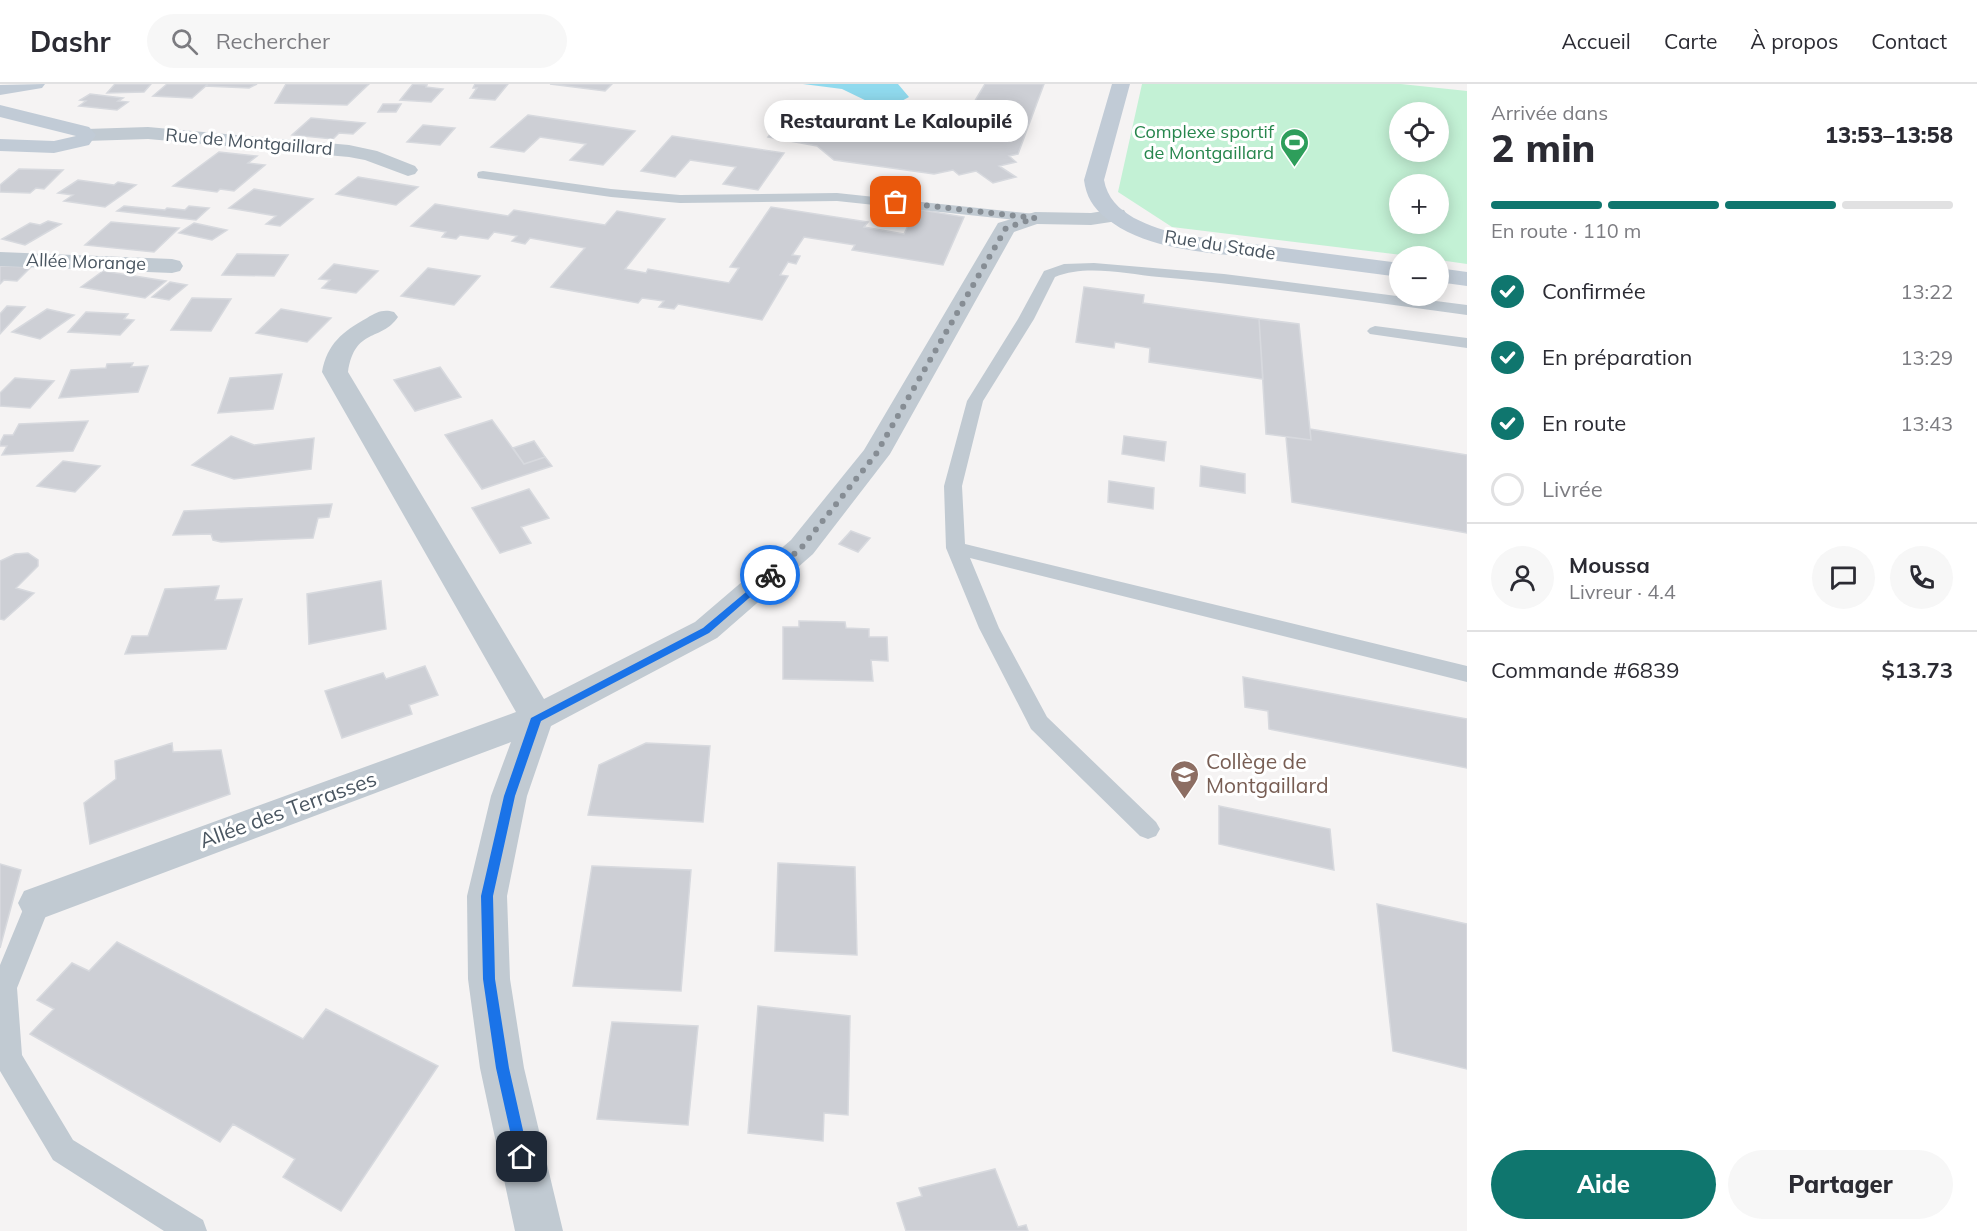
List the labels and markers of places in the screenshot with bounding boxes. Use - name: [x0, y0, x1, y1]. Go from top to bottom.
- callout: Restaurant Le Kaloupilé: [764, 100, 1028, 142]
- place label: Complexe sportif de Montgaillard: [1134, 120, 1275, 164]
- sports icon: Complexe sportif de Montgaillard: [1279, 126, 1311, 168]
- pin: [870, 176, 921, 227]
- place label: Collège de Montgaillard: [1206, 748, 1329, 798]
- school or university icon: Collège de Montgaillard: [1169, 758, 1201, 800]
- pin: [496, 1131, 547, 1182]

